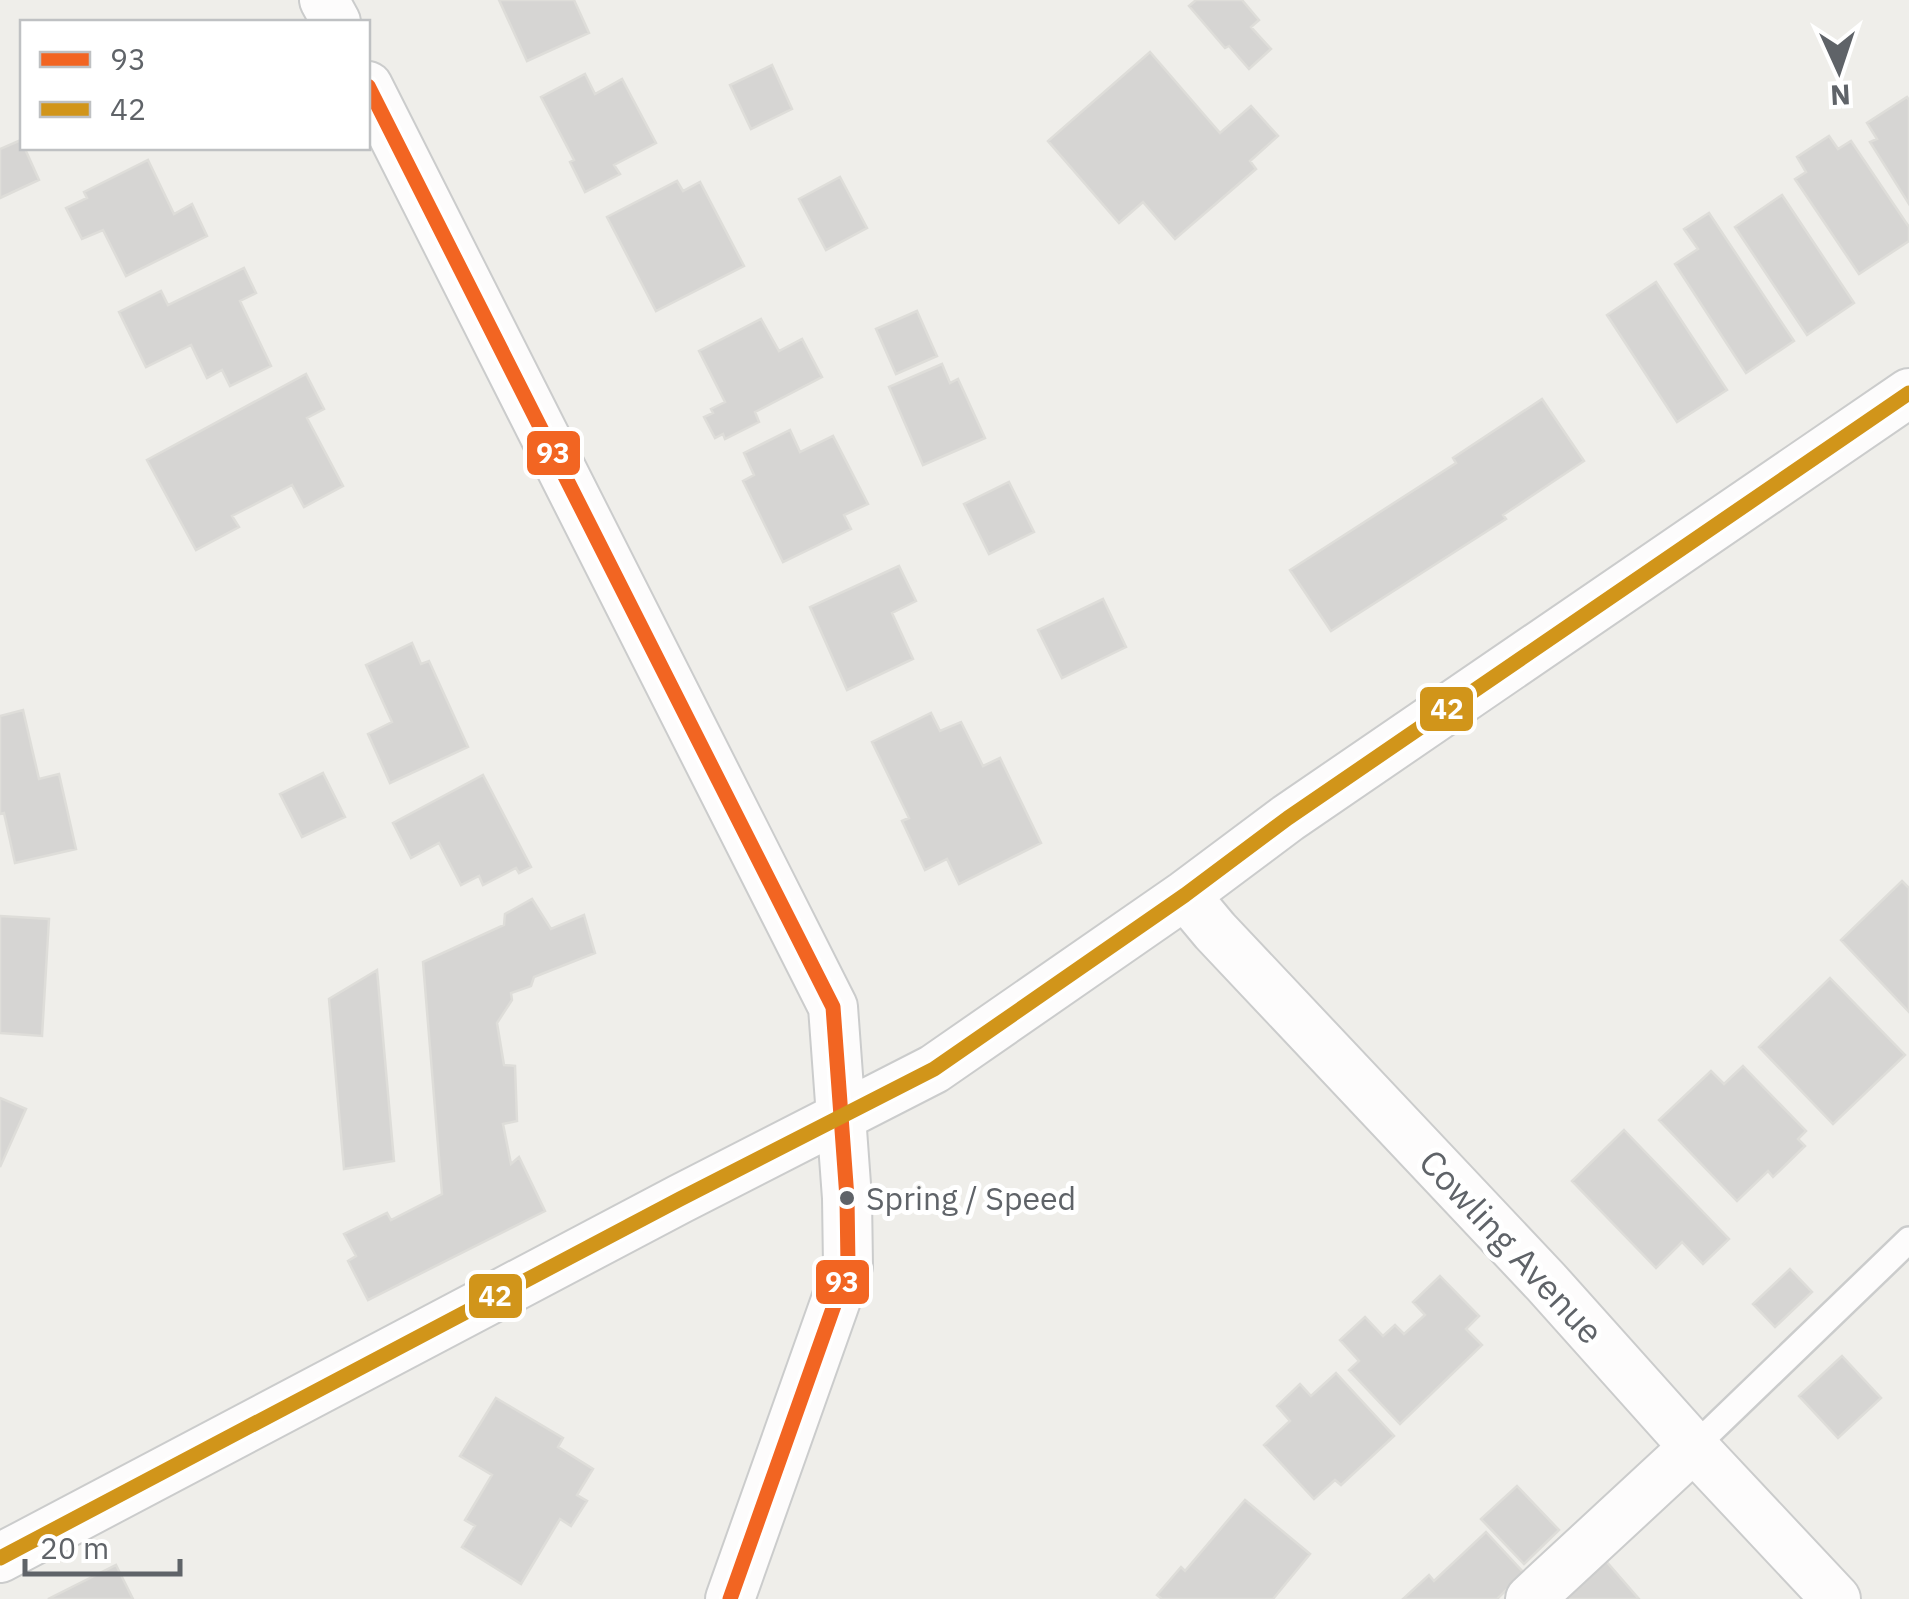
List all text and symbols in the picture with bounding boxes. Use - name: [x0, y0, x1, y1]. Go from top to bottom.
- legend: [20, 20, 370, 150]
- north arrow: [1789, 20, 1889, 120]
- text: 93: [110, 39, 146, 78]
- text: N: [1829, 76, 1851, 114]
- text: 42: [110, 89, 146, 128]
- line badge: 93: [525, 429, 582, 477]
- text: 93: [536, 434, 570, 471]
- line badge: 42: [1418, 685, 1475, 733]
- text: 42: [1430, 690, 1464, 727]
- street label: Cowling Avenue: [1410, 1139, 1614, 1353]
- place label: Spring / Speed: [866, 1177, 1076, 1219]
- marker: Spring / Speed: [837, 1188, 857, 1208]
- line badge: 93: [814, 1258, 871, 1306]
- text: 93: [825, 1263, 859, 1300]
- line badge: 42: [467, 1272, 524, 1320]
- text: 42: [478, 1277, 512, 1314]
- scale bar: [25, 1514, 180, 1576]
- text: 20 m: [40, 1528, 109, 1567]

